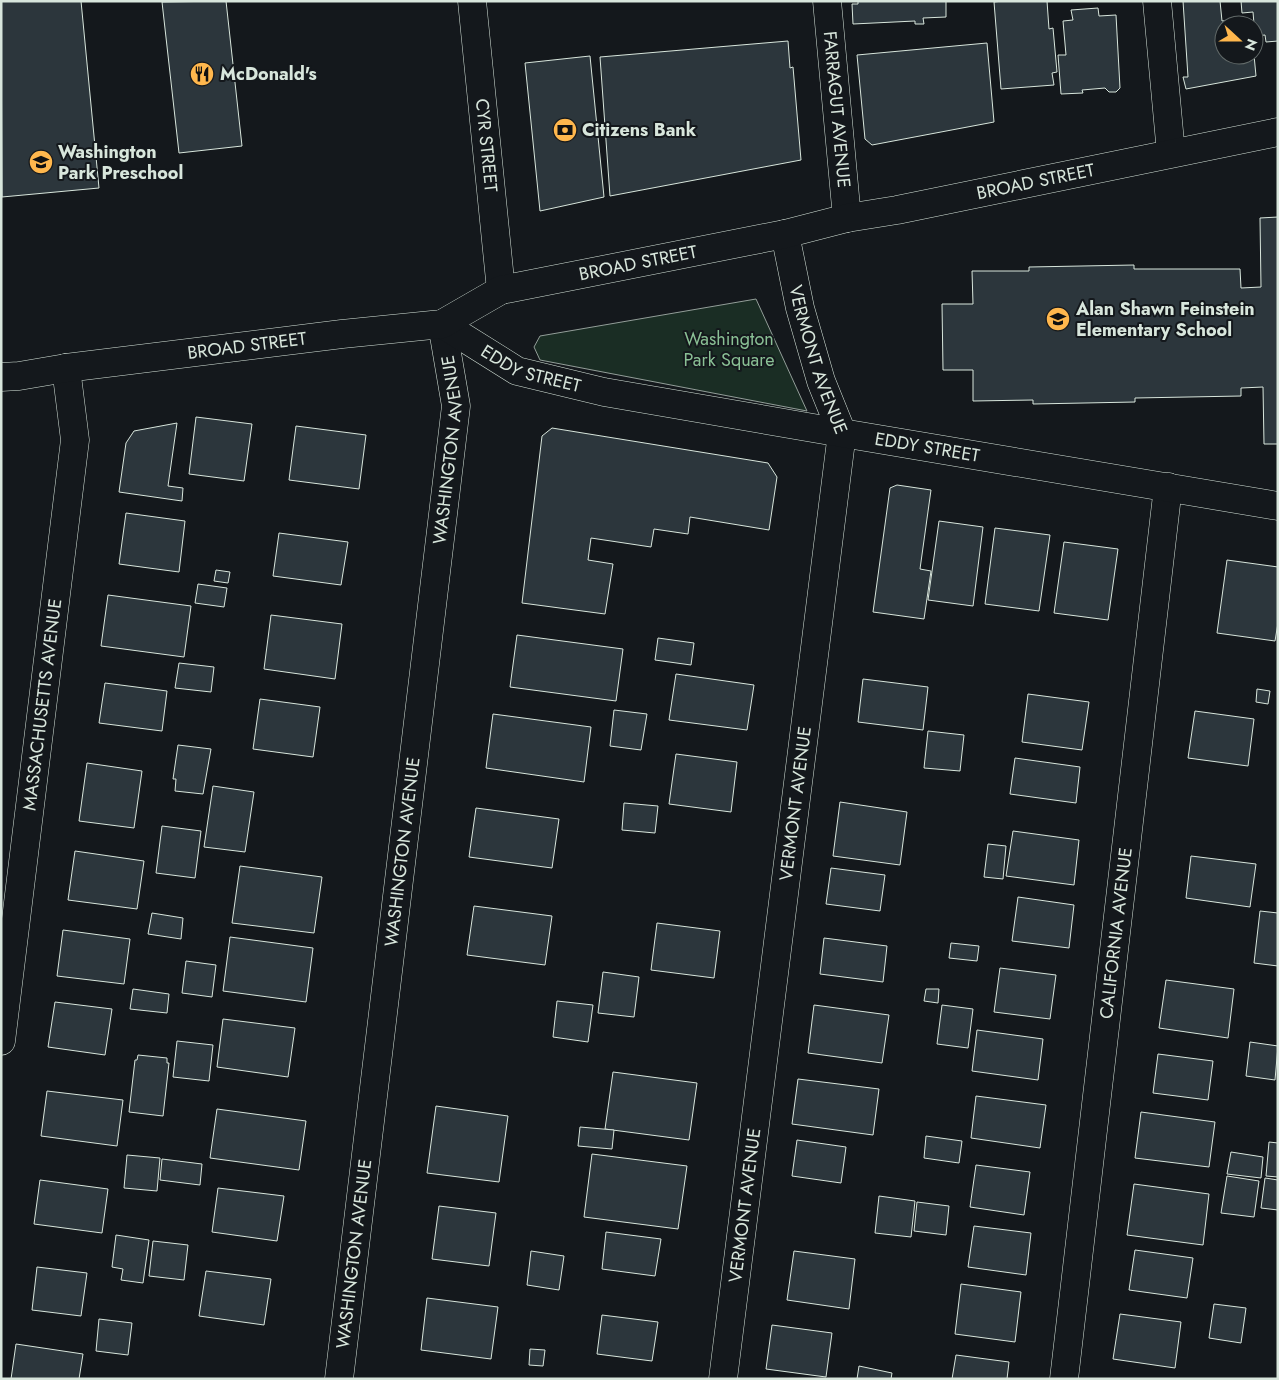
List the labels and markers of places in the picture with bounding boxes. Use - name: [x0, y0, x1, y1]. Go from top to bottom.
- restaurant icon: McDonald's: [189, 61, 215, 87]
- place label: McDonald's: [220, 61, 317, 87]
- bank icon: Citizens Bank: [552, 117, 578, 143]
- place label: Citizens Bank: [582, 117, 697, 143]
- place label: Washington Park Preschool: [58, 139, 183, 186]
- school or university icon: Washington Park Preschool: [28, 149, 54, 175]
- place label: Alan Shawn Feinstein Elementary School: [1075, 296, 1255, 343]
- school or university icon: Alan Shawn Feinstein Elementary School: [1045, 306, 1071, 332]

